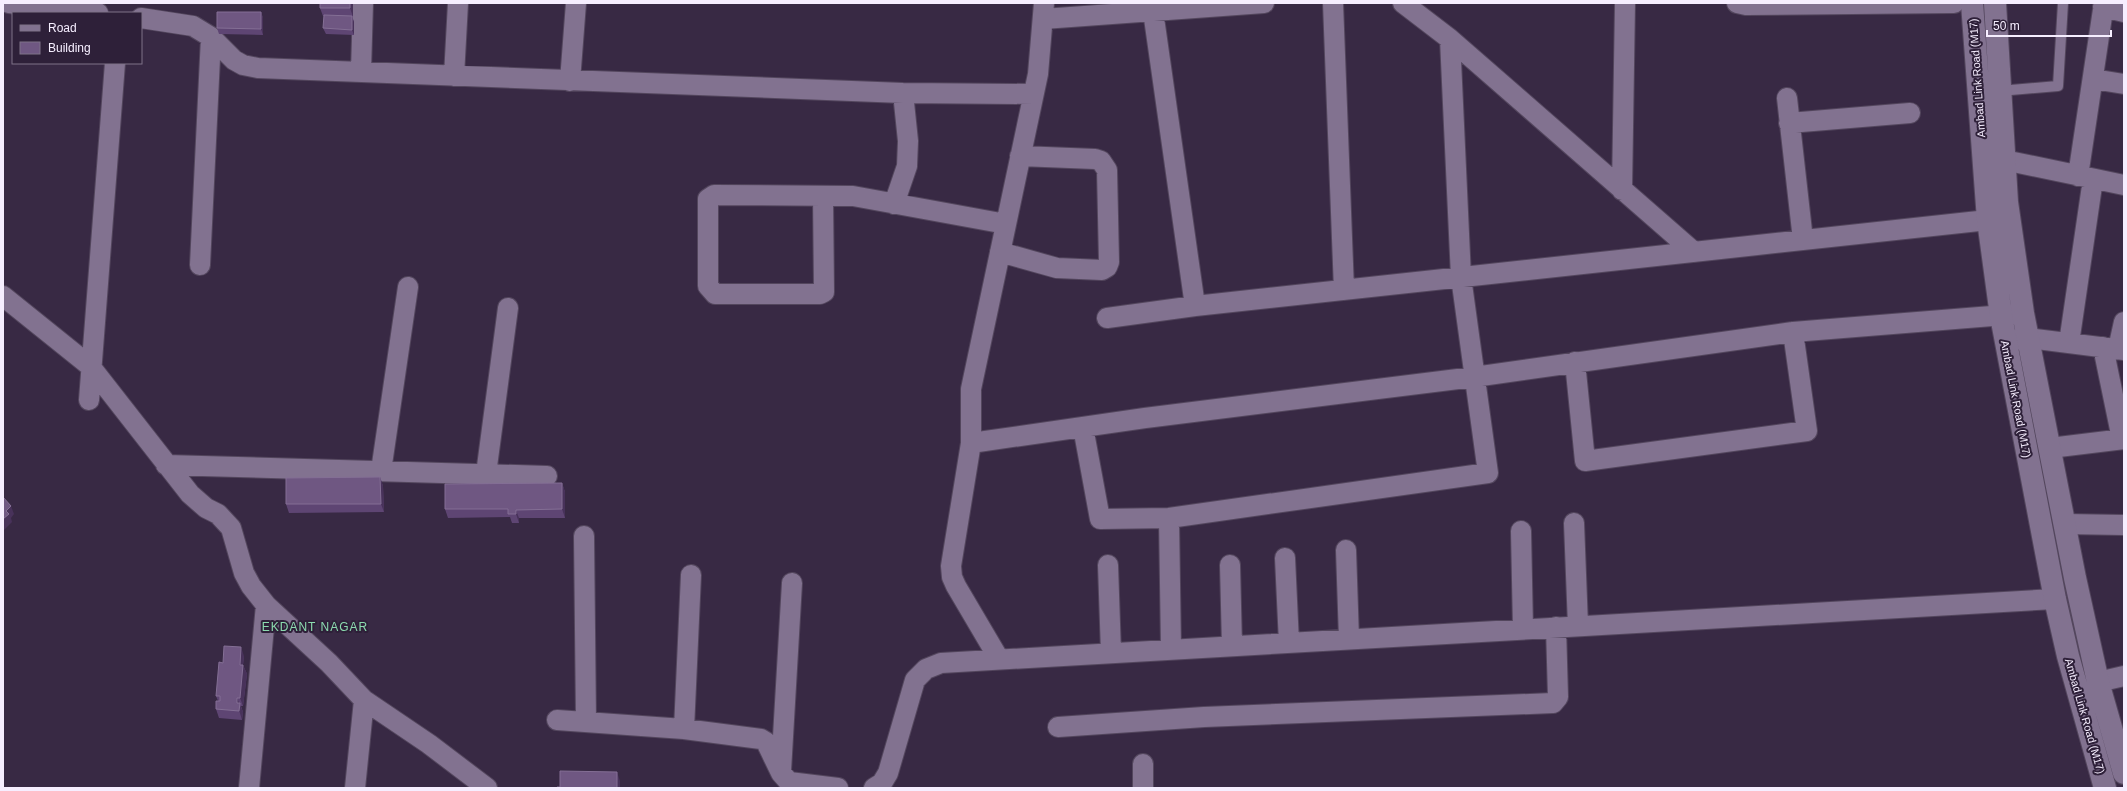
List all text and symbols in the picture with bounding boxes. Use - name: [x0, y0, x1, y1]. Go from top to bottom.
- legend: [12, 12, 142, 64]
- scale bar: [1987, 12, 2111, 38]
- street label: Ambad Link Road (M17): [1967, 18, 1987, 138]
- text: 50 m: [1993, 19, 2020, 33]
- text: Road: [48, 21, 77, 35]
- text: Building: [48, 41, 91, 55]
- street label: Ambad Link Road (M17): [1999, 339, 2033, 459]
- district label: EKDANT NAGAR: [262, 620, 368, 634]
- street label: Ambad Link Road (M17): [2063, 657, 2107, 775]

